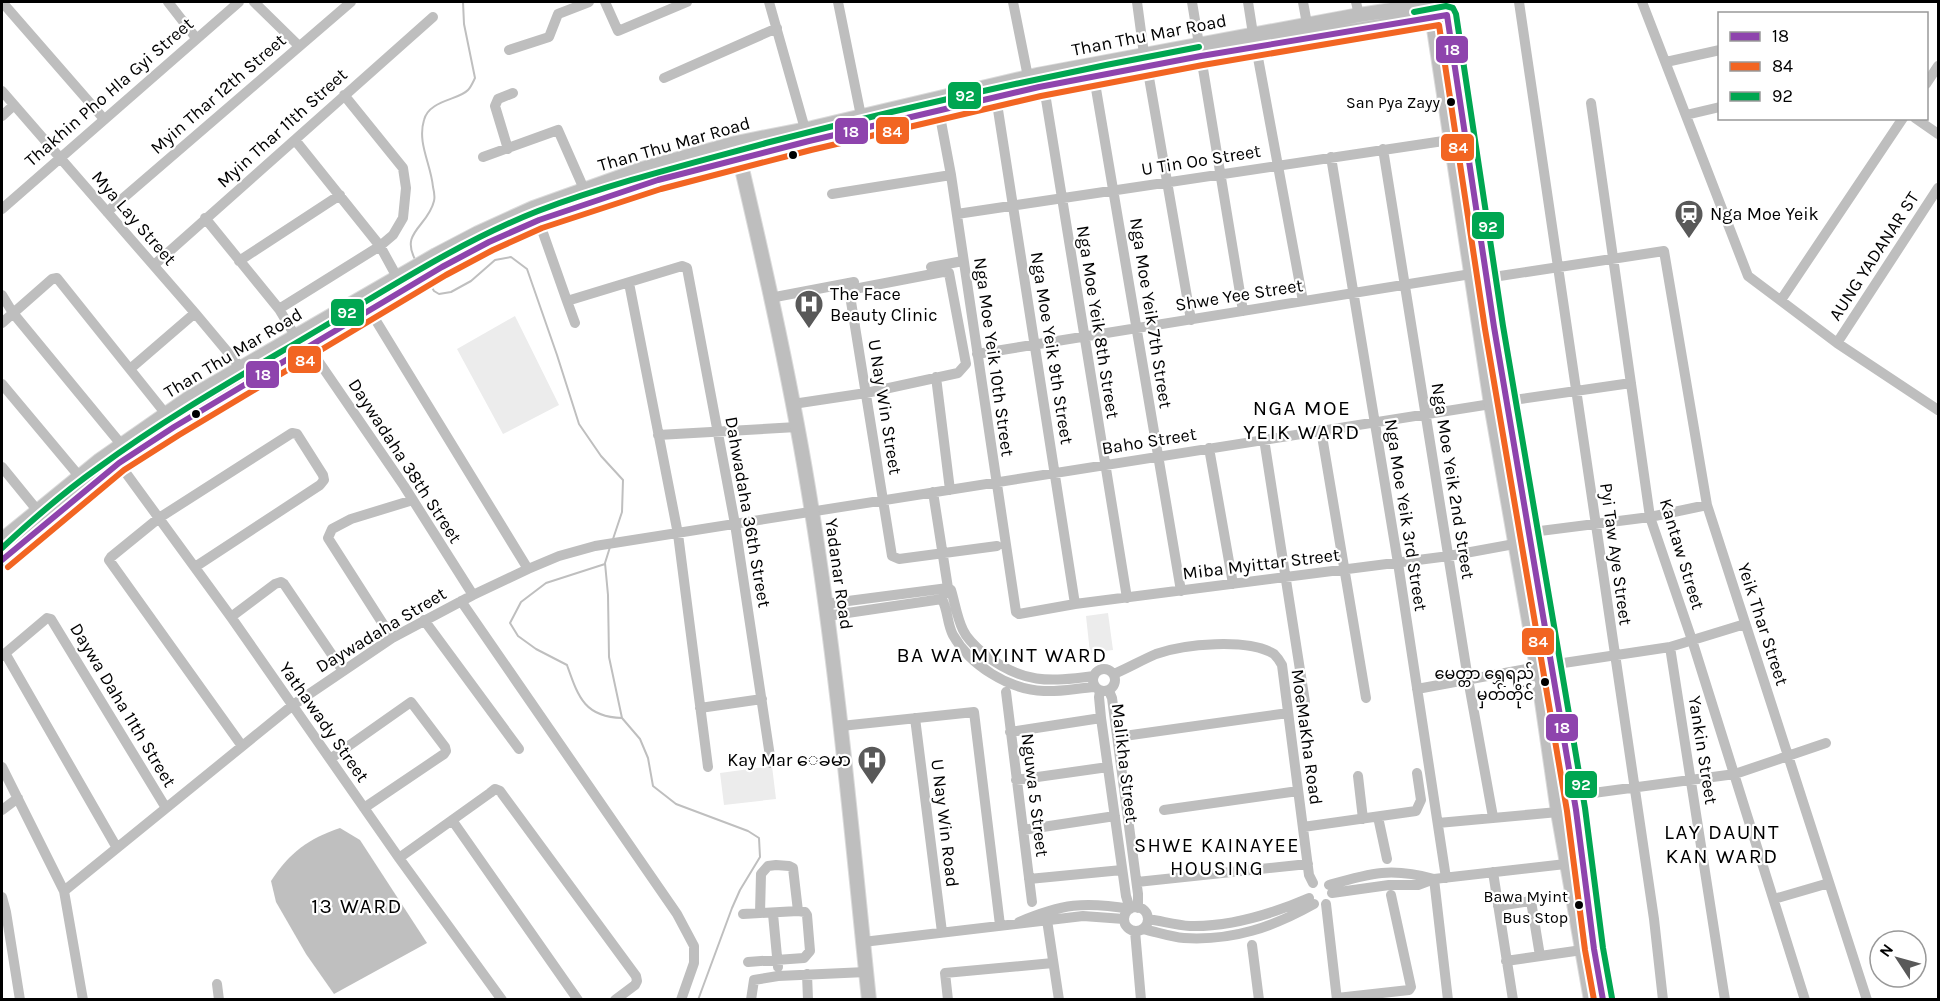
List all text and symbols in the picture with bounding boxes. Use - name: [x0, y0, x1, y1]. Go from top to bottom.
- street label: Than Thu Mar Road: [1070, 9, 1228, 61]
- legend: [1718, 12, 1928, 120]
- street label: Thakhin Pho Hla Gyi Street: [20, 13, 198, 171]
- text: 18: [1772, 25, 1789, 47]
- street label: Myin Thar 12th Street: [146, 29, 290, 159]
- line badge: 18: [1435, 35, 1469, 64]
- text: 18: [1444, 40, 1460, 59]
- text: 84: [1772, 55, 1793, 77]
- street label: Myin Thar 11th Street: [212, 63, 352, 192]
- line badge: 92: [947, 81, 982, 110]
- text: 92: [1772, 85, 1793, 107]
- text: 92: [955, 86, 975, 105]
- place label: San Pya Zayy: [1346, 93, 1441, 112]
- marker: San Pya Zayy: [1445, 96, 1457, 108]
- street label: Than Thu Mar Road: [595, 112, 753, 176]
- line badge: 84: [875, 116, 910, 145]
- line badge: 18: [834, 117, 869, 145]
- text: 18: [843, 122, 859, 141]
- text: 84: [882, 122, 902, 141]
- line badge: 84: [1440, 133, 1475, 162]
- text: 84: [1448, 138, 1468, 157]
- street label: U Tin Oo Street: [1140, 140, 1263, 180]
- unlabelled marker: [787, 149, 799, 161]
- street label: Mya Lay Street: [87, 166, 181, 270]
- street label: AUNG YADANAR ST: [1824, 187, 1924, 325]
- station icon: Nga Moe Yeik: [1673, 198, 1705, 240]
- place label: Nga Moe Yeik: [1710, 203, 1819, 225]
- line badge: 92: [1471, 211, 1505, 240]
- street label: Nga Moe Yeik 7th Street: [1125, 216, 1177, 410]
- text: 92: [1478, 217, 1498, 236]
- street label: Nga Moe Yeik 8th Street: [1072, 224, 1124, 420]
- street label: Nga Moe Yeik 9th Street: [1026, 250, 1078, 446]
- street label: Nga Moe Yeik 10th Street: [969, 256, 1019, 458]
- street label: Shwe Yee Street: [1173, 274, 1305, 316]
- place label: The Face Beauty Clinic: [830, 283, 938, 326]
- hospital icon: The Face Beauty Clinic: [793, 288, 825, 330]
- line badge: 92: [330, 298, 365, 327]
- street label: Than Thu Mar Road: [160, 303, 306, 403]
- text: 92: [337, 303, 357, 322]
- street label: U Nay Win Street: [863, 338, 907, 477]
- line badge: 84: [287, 345, 322, 374]
- text: 84: [295, 351, 315, 370]
- line badge: 18: [245, 360, 280, 389]
- text: 18: [255, 365, 271, 384]
- street label: Daywadaha 38th Street: [344, 375, 467, 548]
- street label: Nga Moe Yeik 2nd Street: [1427, 381, 1479, 581]
- district label: NGA MOE YEIK WARD: [1243, 396, 1361, 444]
- unlabelled marker: [190, 408, 202, 420]
- street label: Dahwadaha 36th Street: [720, 415, 776, 609]
- street label: Nga Moe Yeik 3rd Street: [1380, 417, 1432, 613]
- street label: Baho Street: [1100, 423, 1198, 459]
- street label: Pyi Taw Aye Street: [1595, 481, 1637, 627]
- street label: Kantaw Street: [1655, 496, 1709, 612]
- street label: Yadanar Road: [820, 517, 858, 631]
- street label: Miba Myittar Street: [1181, 543, 1341, 585]
- street label: Yeik Thar Street: [1733, 560, 1793, 688]
- street label: Daywadaha Street: [312, 582, 450, 678]
- street label: Daywa Daha 11th Street: [65, 619, 181, 791]
- line badge: 84: [1521, 627, 1555, 656]
- text: 84: [1528, 632, 1548, 651]
- district label: BA WA MYINT WARD: [896, 643, 1108, 667]
- street label: Yathawady Street: [274, 658, 374, 787]
- place label: မေတ္တာ ရွှေရည် မှတ်တိုင်: [1435, 662, 1534, 709]
- street label: MoeMaKha Road: [1287, 668, 1327, 806]
- marker: မေတ္တာ ရွှေရည် မှတ်တိုင်: [1539, 676, 1551, 688]
- street label: Yankin Street: [1684, 694, 1722, 806]
- street label: Malikha Street: [1107, 702, 1143, 824]
- line badge: 18: [1545, 713, 1579, 742]
- text: 18: [1554, 718, 1570, 737]
- street label: Nguwa 5 Street: [1016, 732, 1054, 858]
- hospital icon: Kay Mar ေခမာ: [856, 744, 888, 786]
- place label: Kay Mar ေခမာ: [727, 749, 851, 771]
- street label: U Nay Win Road: [926, 758, 964, 888]
- line badge: 92: [1564, 770, 1598, 799]
- text: 92: [1571, 775, 1591, 794]
- district label: LAY DAUNT KAN WARD: [1664, 820, 1780, 868]
- district label: SHWE KAINAYEE HOUSING: [1134, 834, 1300, 880]
- place label: Bawa Myint Bus Stop: [1484, 887, 1568, 927]
- district label: 13 WARD: [311, 894, 403, 918]
- marker: Bawa Myint Bus Stop: [1573, 899, 1585, 911]
- north arrow: [1868, 929, 1928, 989]
- text: N: [1875, 940, 1897, 961]

